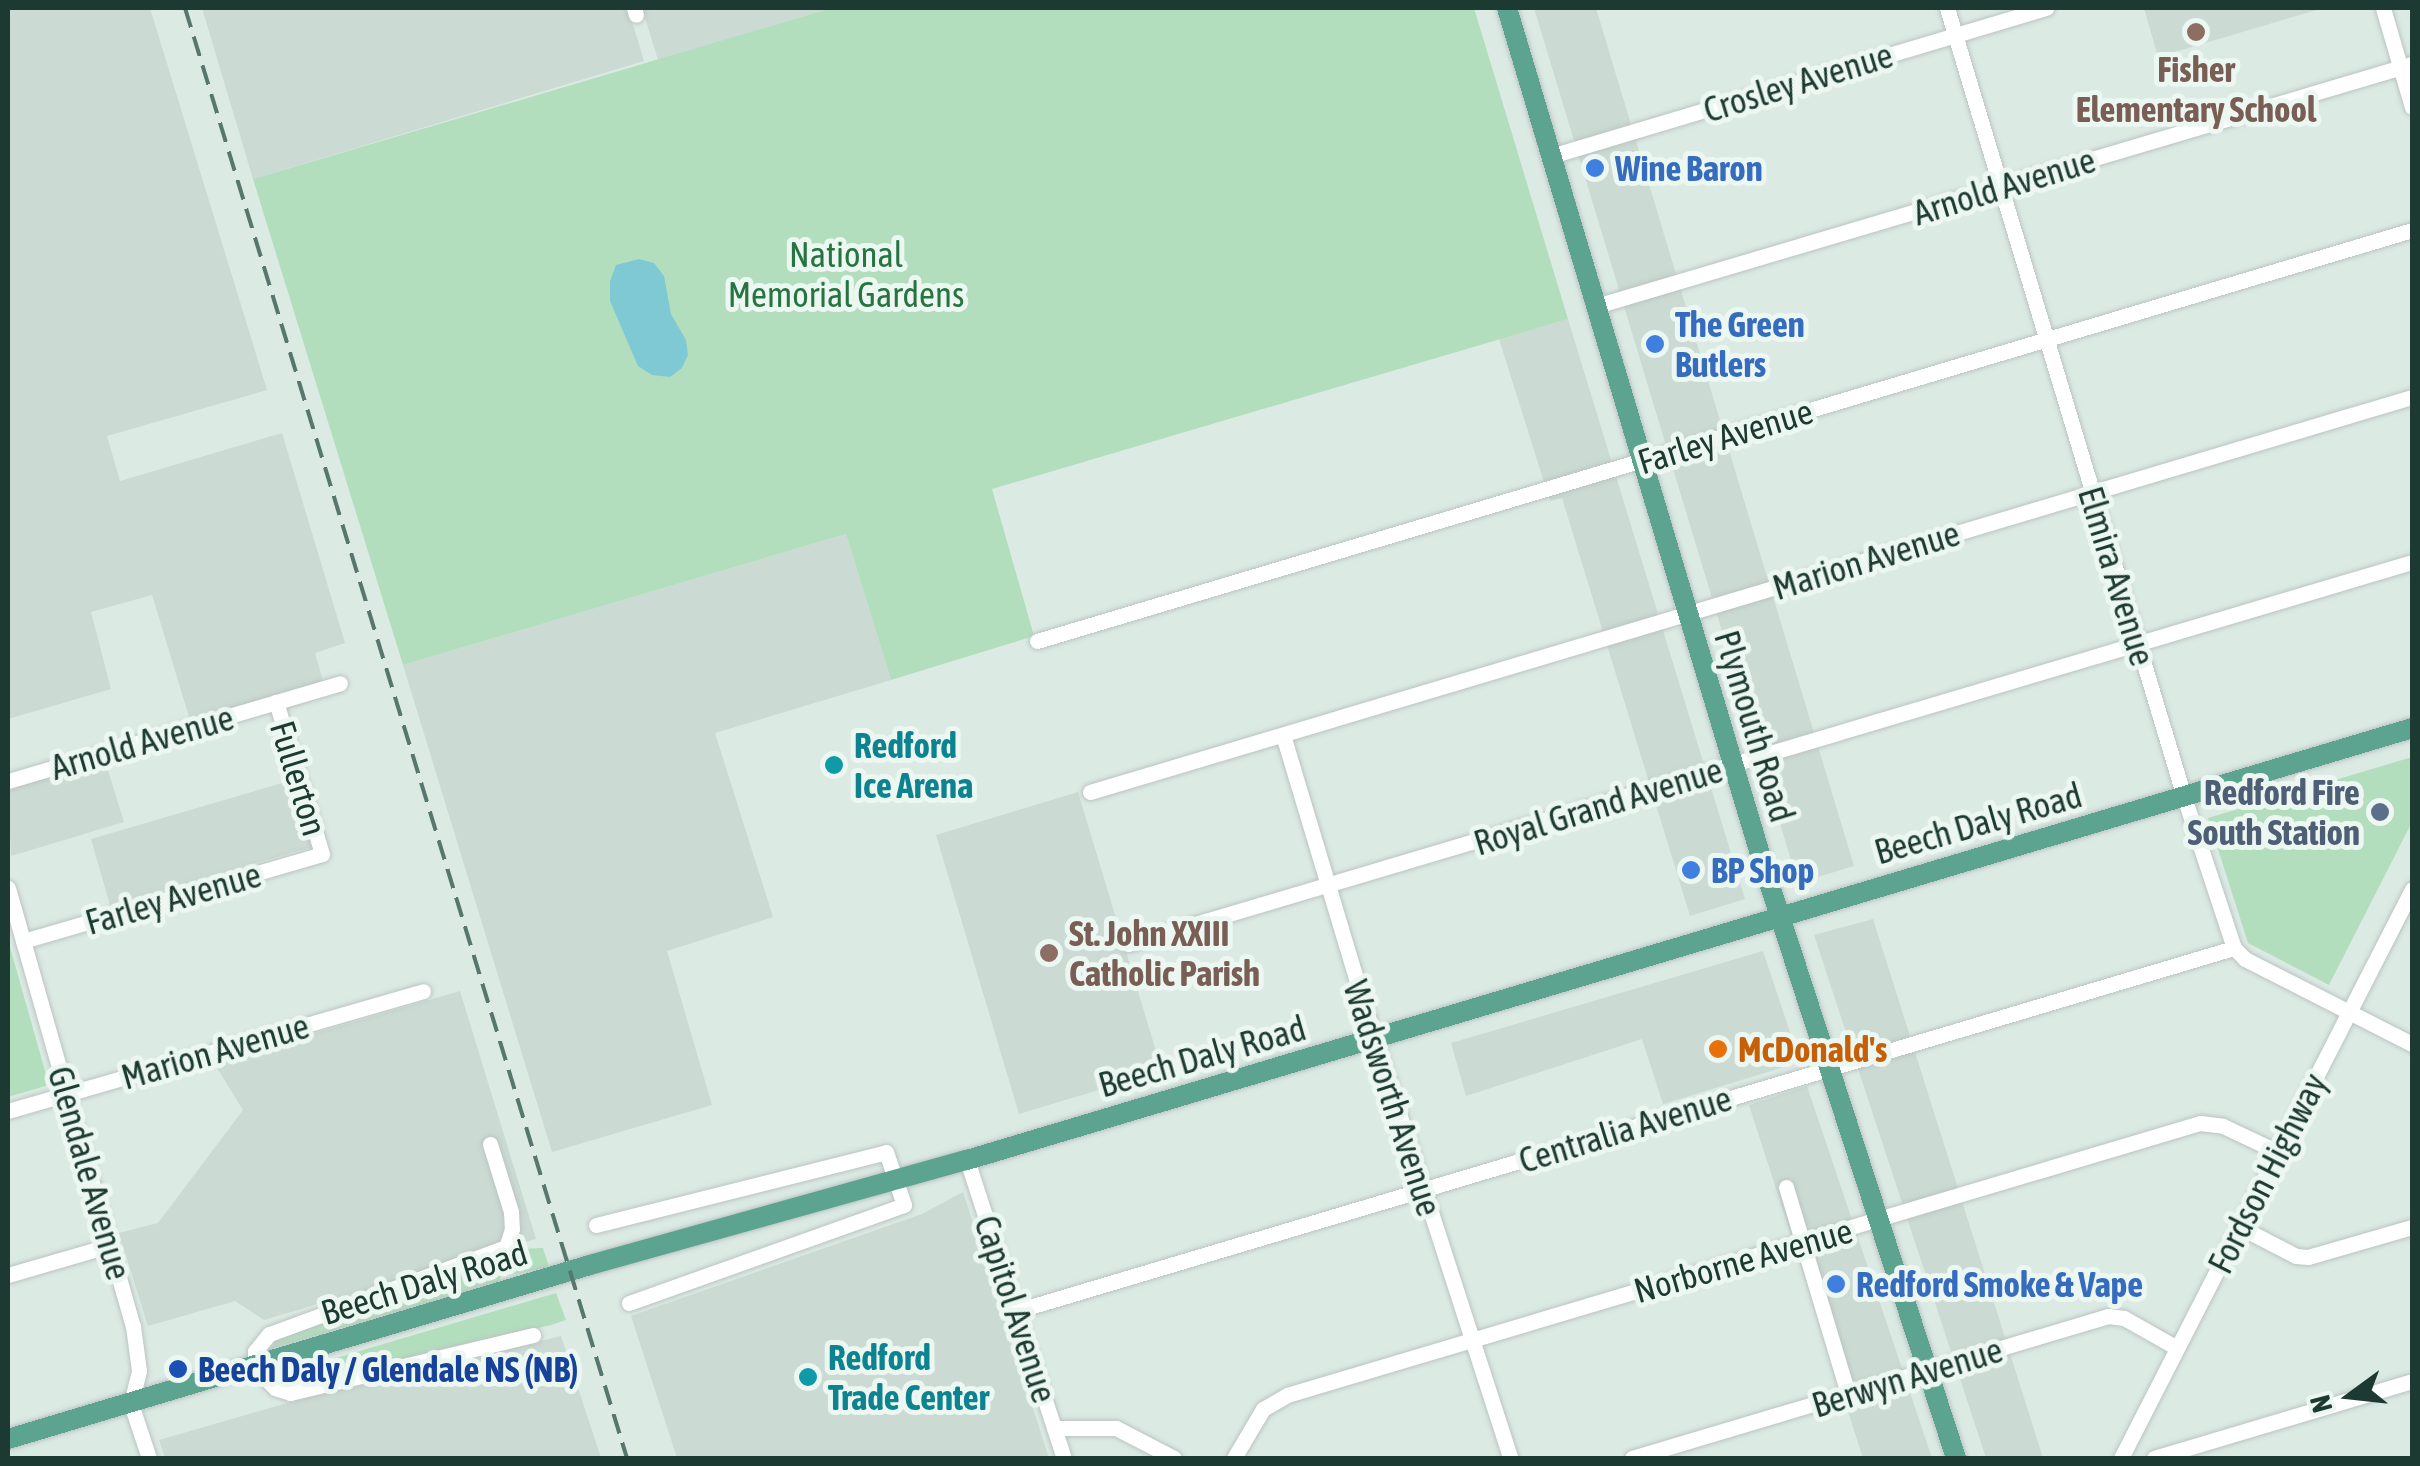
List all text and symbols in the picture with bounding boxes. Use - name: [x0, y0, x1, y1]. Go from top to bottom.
- marker: Fisher Elementary School: [2185, 21, 2207, 43]
- street label: Crosley Avenue: [1698, 33, 1898, 131]
- place label: Fisher Elementary School: [2076, 48, 2316, 130]
- street label: Arnold Avenue: [1908, 138, 2100, 234]
- place label: Wine Baron: [1615, 147, 1763, 189]
- marker: Wine Baron: [1584, 157, 1606, 179]
- park label: National Memorial Gardens: [728, 233, 964, 315]
- place label: The Green Butlers: [1675, 303, 1805, 385]
- marker: The Green Butlers: [1644, 333, 1666, 355]
- street label: Farley Avenue: [1633, 390, 1817, 482]
- street label: Elmira Avenue: [2070, 481, 2164, 671]
- street label: Marion Avenue: [1767, 512, 1965, 608]
- street label: Plymouth Road: [1706, 625, 1804, 827]
- street label: Arnold Avenue: [46, 696, 238, 788]
- street label: Fullerton: [262, 715, 336, 841]
- place label: Redford Ice Arena: [854, 724, 973, 806]
- street label: Royal Grand Avenue: [1469, 748, 1727, 864]
- marker: Redford Ice Arena: [823, 754, 845, 776]
- place label: Redford Fire South Station: [2187, 771, 2360, 853]
- street label: Beech Daly Road: [1870, 773, 2086, 873]
- marker: Redford Fire South Station: [2369, 801, 2391, 823]
- place label: BP Shop: [1711, 849, 1814, 891]
- street label: Farley Avenue: [80, 853, 266, 943]
- marker: BP Shop: [1680, 859, 1702, 881]
- place label: St. John XXIII Catholic Parish: [1069, 912, 1260, 994]
- marker: St. John XXIII Catholic Parish: [1038, 942, 1060, 964]
- street label: Wadsworth Avenue: [1335, 975, 1451, 1221]
- street label: Marion Avenue: [116, 1004, 314, 1098]
- street label: Beech Daly Road: [1094, 1006, 1310, 1106]
- place label: McDonald's: [1738, 1028, 1887, 1070]
- marker: McDonald's: [1707, 1038, 1729, 1060]
- street label: Glendale Avenue: [40, 1062, 140, 1284]
- street label: Fordson Highway: [2199, 1066, 2335, 1280]
- street label: Centralia Avenue: [1514, 1077, 1736, 1181]
- street label: Norborne Avenue: [1629, 1209, 1857, 1311]
- street label: Capitol Avenue: [966, 1210, 1066, 1408]
- street label: Beech Daly Road: [316, 1231, 532, 1333]
- place label: Redford Smoke & Vape: [1856, 1263, 2143, 1305]
- marker: Redford Smoke & Vape: [1825, 1273, 1847, 1295]
- street label: Berwyn Avenue: [1807, 1328, 2007, 1426]
- place label: Redford Trade Center: [828, 1336, 989, 1418]
- north arrow: [2300, 1346, 2400, 1446]
- place label: Beech Daly / Glendale NS (NB): [198, 1348, 578, 1390]
- marker: Beech Daly / Glendale NS (NB): [167, 1358, 189, 1380]
- marker: Redford Trade Center: [797, 1366, 819, 1388]
- text: N: [2303, 1392, 2339, 1416]

